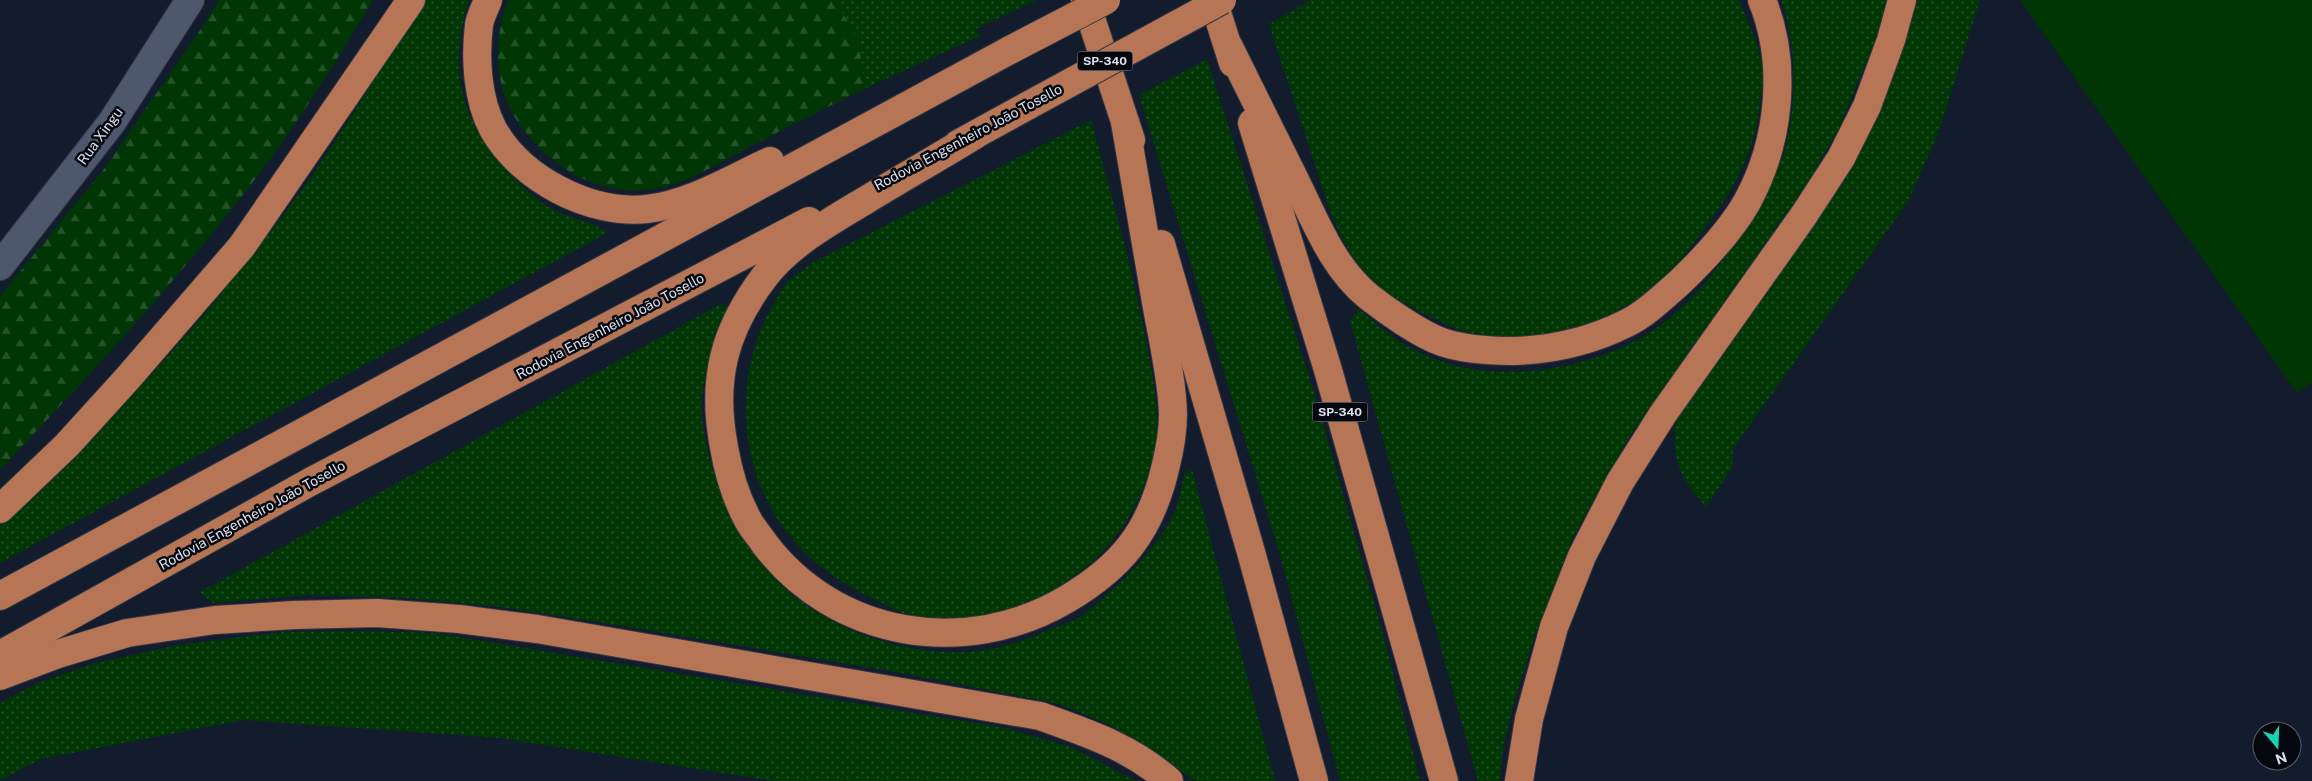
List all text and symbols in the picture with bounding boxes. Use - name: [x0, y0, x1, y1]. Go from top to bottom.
- road number: SP-340: [1078, 51, 1132, 70]
- street label: Rodovia Engenheiro João Tosello: [871, 80, 1065, 193]
- street label: Rua Xingu: [74, 104, 126, 168]
- street label: Rodovia Engenheiro João Tosello: [513, 269, 707, 382]
- road number: SP-340: [1312, 402, 1368, 422]
- street label: Rodovia Engenheiro João Tosello: [156, 457, 348, 573]
- north arrow: [2252, 721, 2302, 771]
- text: N: [2273, 749, 2289, 768]

